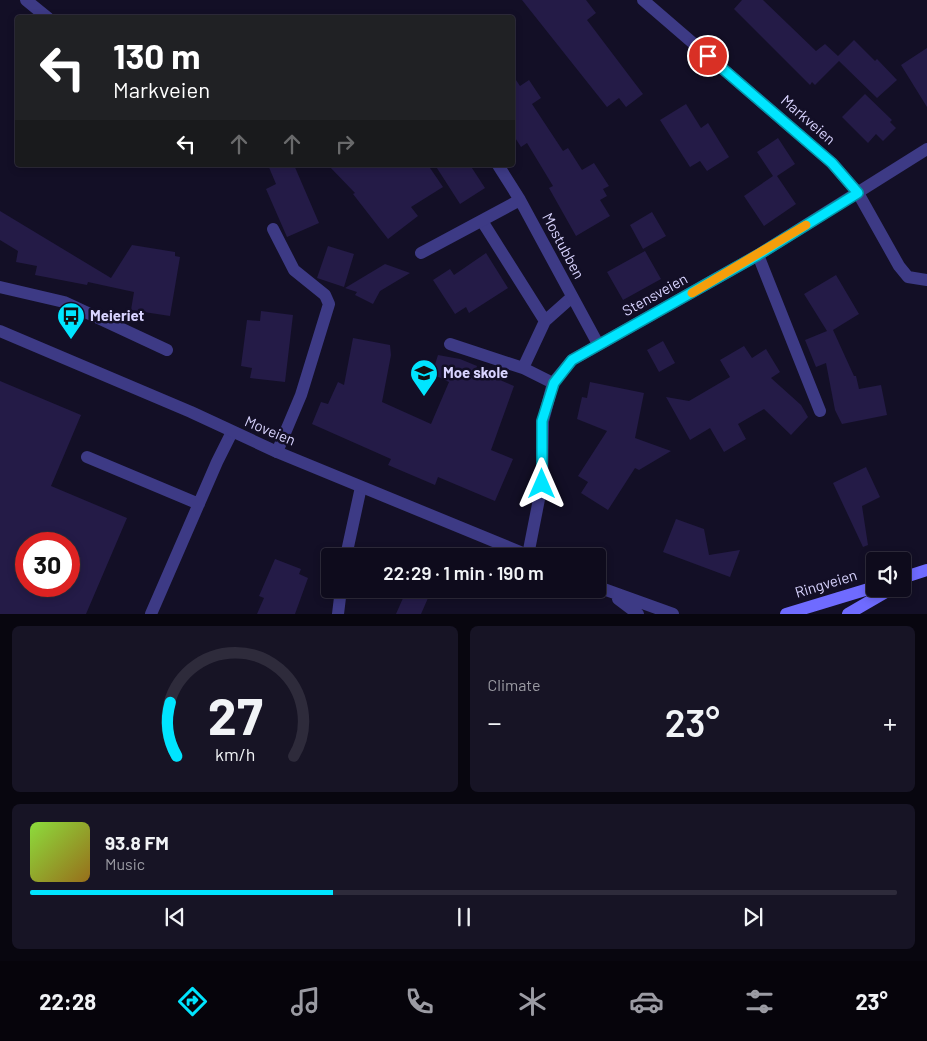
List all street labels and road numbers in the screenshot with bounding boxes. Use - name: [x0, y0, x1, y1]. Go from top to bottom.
- street label: Markveien: [778, 91, 840, 148]
- street label: Mostubben: [539, 210, 589, 282]
- street label: Stensveien: [619, 269, 690, 319]
- street label: Moveien: [242, 411, 298, 449]
- street label: Ringveien: [793, 565, 859, 601]

